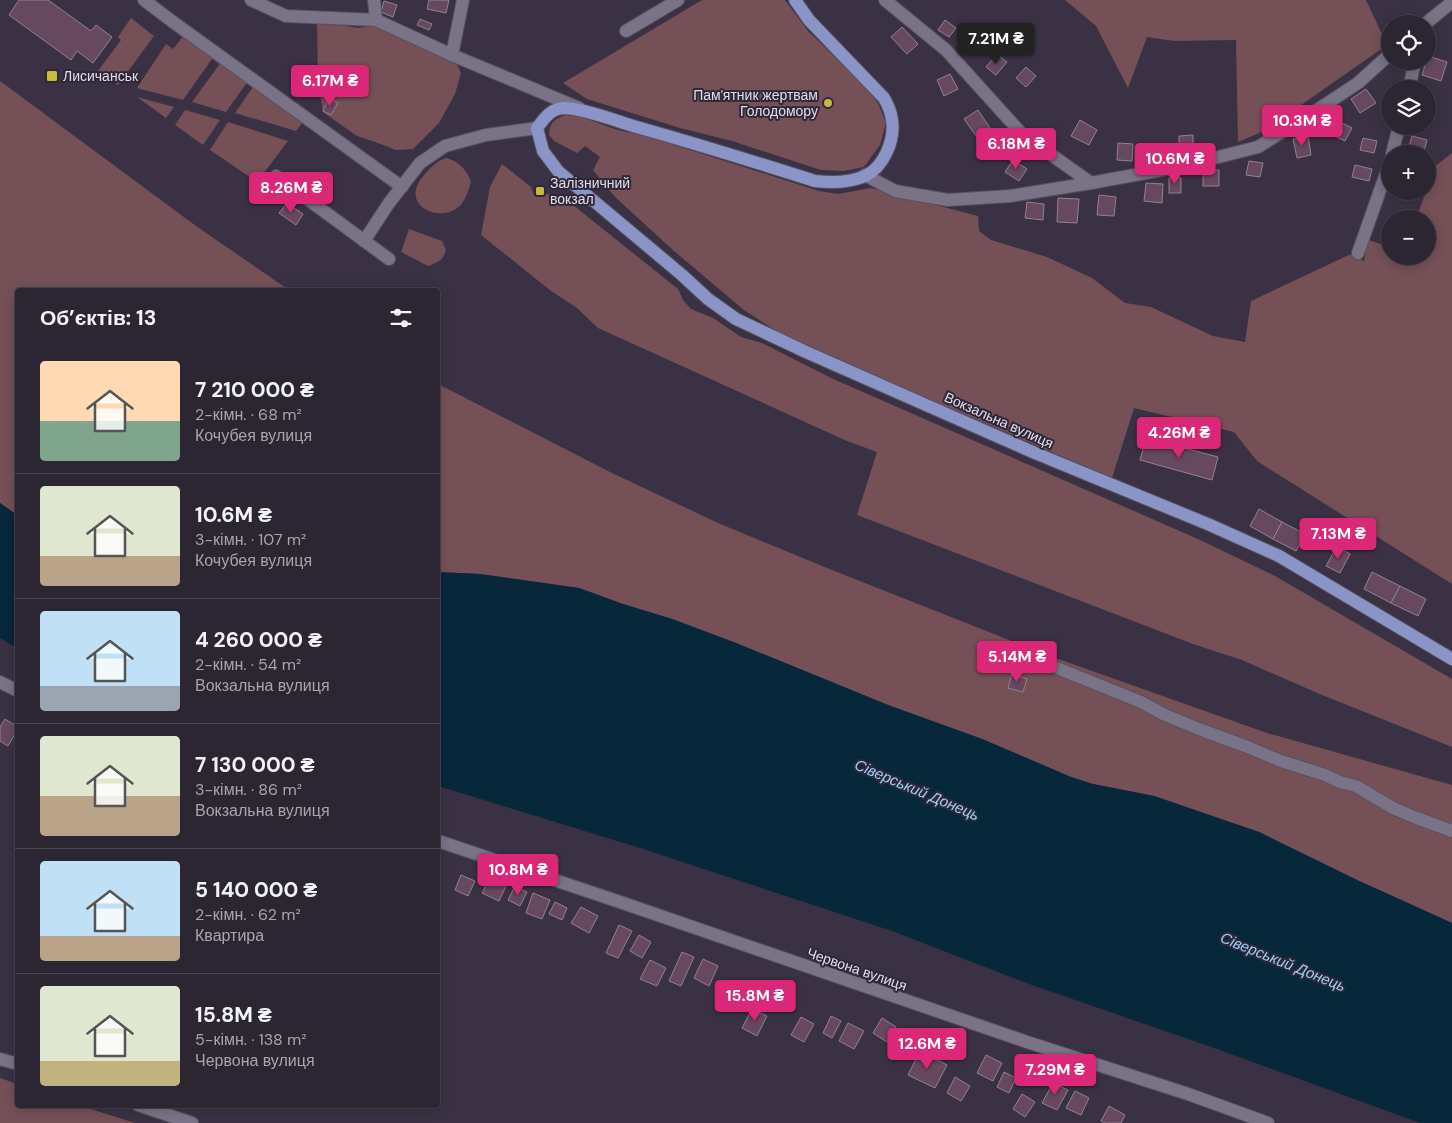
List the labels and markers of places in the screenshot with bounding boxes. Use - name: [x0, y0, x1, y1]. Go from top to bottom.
- pin: 7.21M ₴: [950, 22, 1042, 65]
- pin: 6.17M ₴: [284, 64, 376, 107]
- place label: Лисичанськ: [63, 67, 139, 85]
- marker: Лисичанськ: [45, 69, 59, 83]
- place label: Пам'ятник жертвам Голодомору: [693, 86, 818, 120]
- marker: Пам'ятник жертвам Голодомору: [822, 97, 834, 109]
- pin: 10.3M ₴: [1256, 104, 1348, 147]
- pin: 6.18M ₴: [970, 128, 1062, 170]
- pin: 10.6M ₴: [1129, 142, 1221, 185]
- pin: 8.26M ₴: [245, 172, 337, 214]
- place label: Залізничний вокзал: [550, 174, 630, 208]
- marker: Залізничний вокзал: [534, 185, 546, 197]
- pin: 4.26M ₴: [1133, 416, 1225, 459]
- pin: 7.13M ₴: [1292, 518, 1384, 560]
- pin: 5.14M ₴: [971, 640, 1063, 683]
- pin: 10.8M ₴: [472, 854, 564, 896]
- pin: 15.8M ₴: [709, 980, 801, 1022]
- pin: 12.6M ₴: [881, 1028, 973, 1070]
- pin: 7.29M ₴: [1009, 1054, 1101, 1096]

